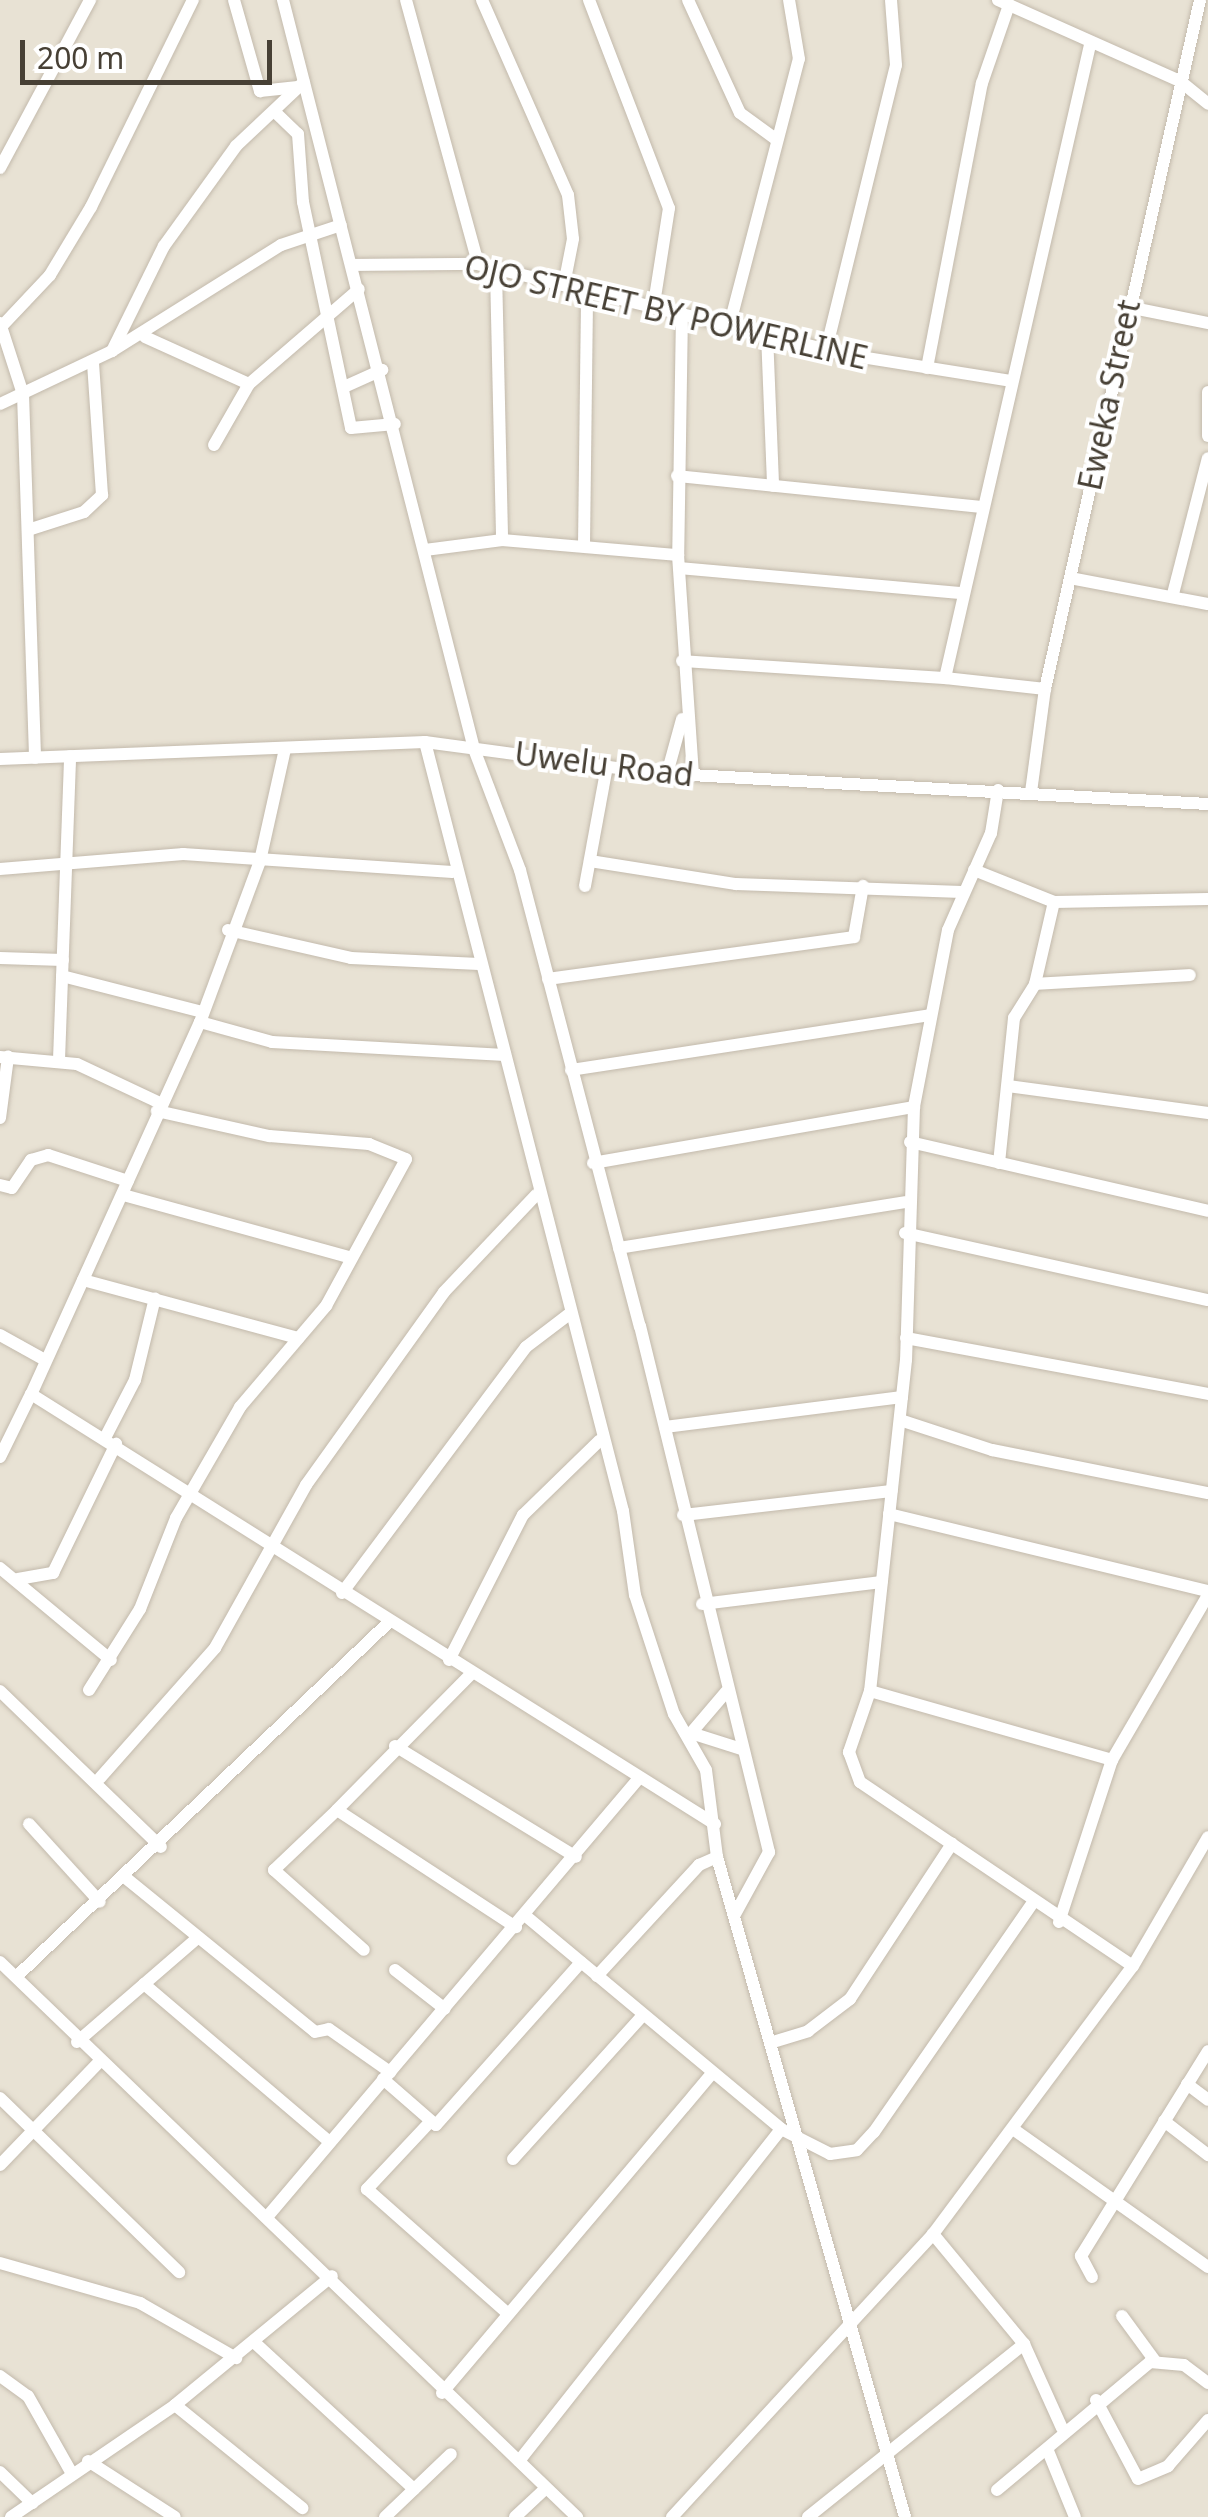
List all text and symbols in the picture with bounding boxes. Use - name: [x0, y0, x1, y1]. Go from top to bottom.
- scale bar: [25, 20, 278, 82]
- text: 200 m: [37, 37, 124, 78]
- street label: OJO STREET BY POWERLINE: [461, 247, 871, 377]
- street label: Eweka Street: [1070, 296, 1148, 494]
- street label: Uwelu Road: [512, 734, 696, 794]

